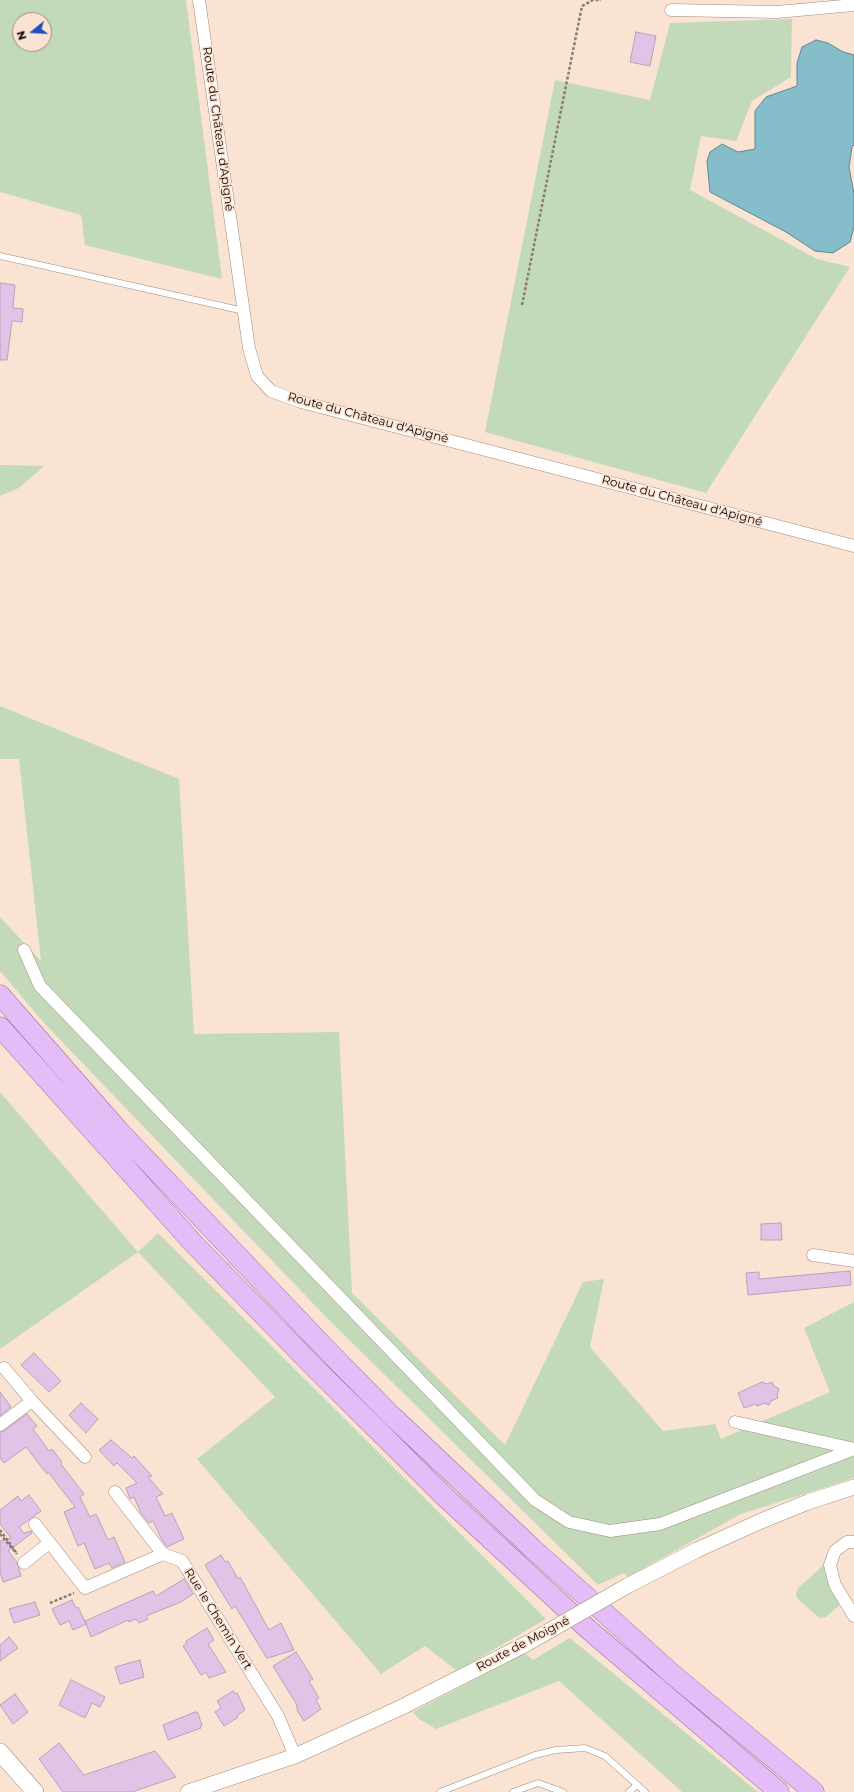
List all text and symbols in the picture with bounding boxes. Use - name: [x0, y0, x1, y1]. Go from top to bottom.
- north arrow: [12, 12, 52, 52]
- text: N: [14, 29, 30, 42]
- street label: Route du Château d'Apigné: [199, 46, 237, 212]
- street label: Route du Château d'Apigné: [286, 390, 450, 446]
- street label: Route du Château d'Apigné: [600, 473, 764, 529]
- street label: Rue le Chemin Vert: [181, 1566, 255, 1672]
- street label: Route de Moigné: [474, 1613, 572, 1675]

